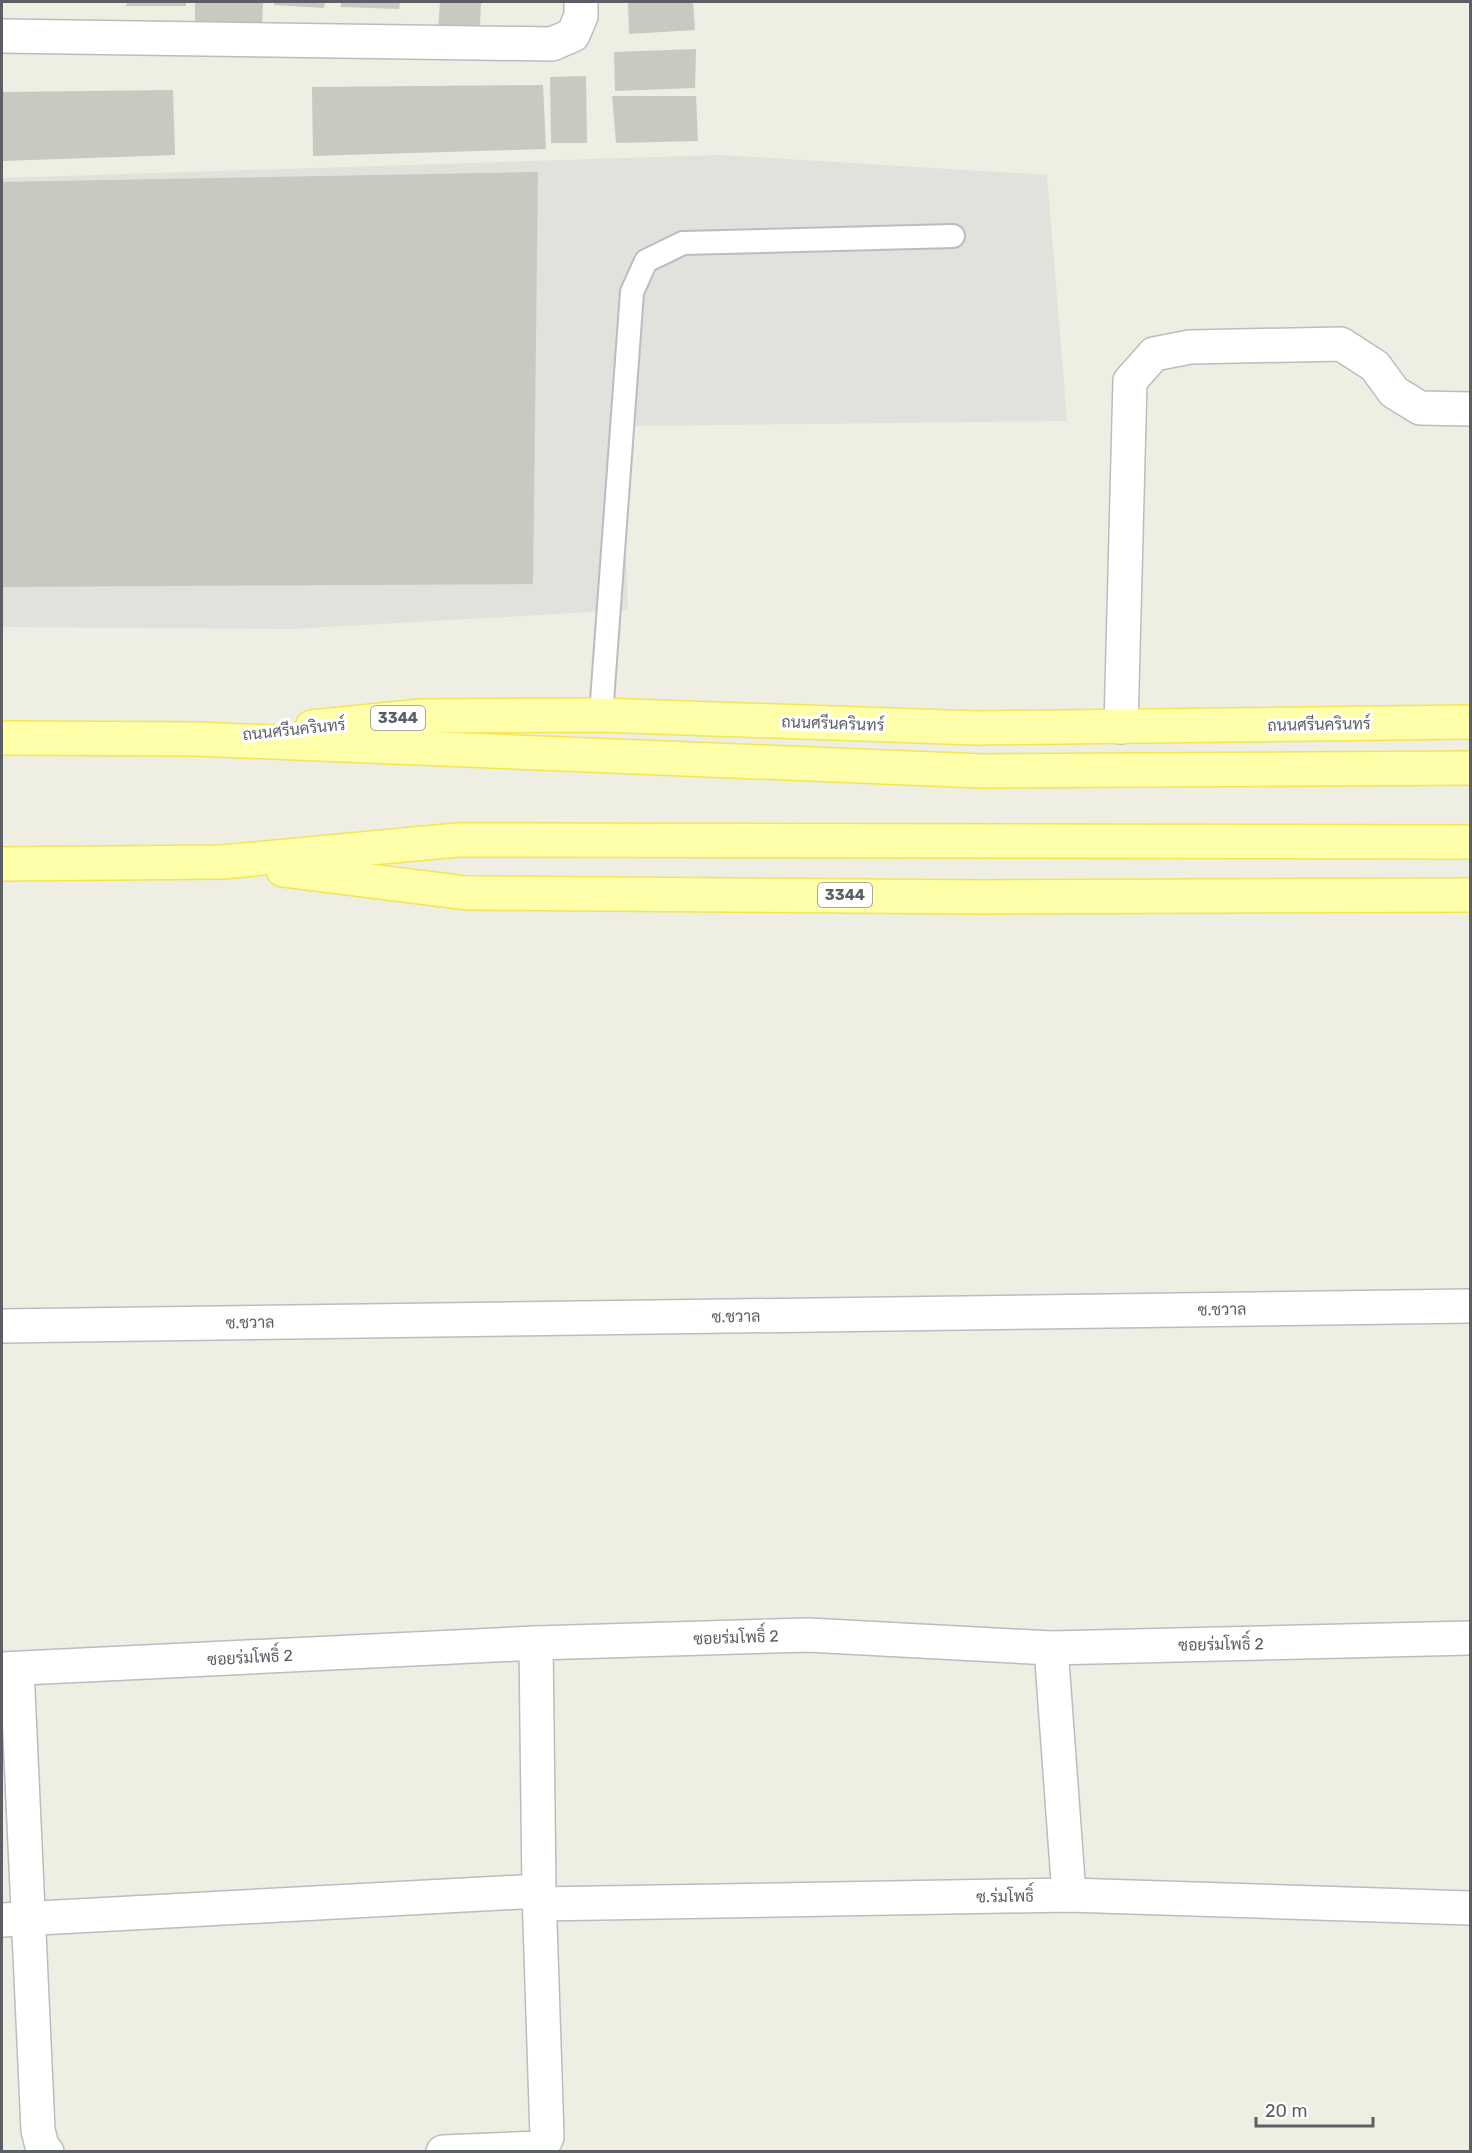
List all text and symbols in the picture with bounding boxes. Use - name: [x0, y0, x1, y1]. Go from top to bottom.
- road number: 3344: [371, 706, 425, 730]
- street label: ถนนศรีนครินทร์: [781, 709, 885, 735]
- street label: ถนนศรีนครินทร์: [1267, 711, 1371, 735]
- street label: ถนนศรีนครินทร์: [241, 712, 347, 744]
- road number: 3344: [818, 883, 872, 907]
- street label: ซ.ชวาล: [1197, 1300, 1247, 1319]
- street label: ซ.ชวาล: [711, 1307, 761, 1326]
- street label: ซ.ชวาล: [225, 1313, 275, 1332]
- street label: ซอยร่มโพธิ์ 2: [693, 1621, 779, 1648]
- street label: ซอยร่มโพธิ์ 2: [1178, 1629, 1264, 1655]
- street label: ซอยร่มโพธิ์ 2: [207, 1641, 293, 1669]
- street label: ซ.ร่มโพธิ์: [976, 1881, 1034, 1907]
- scale bar: [1256, 2090, 1373, 2128]
- text: 20 m: [1265, 2100, 1307, 2122]

